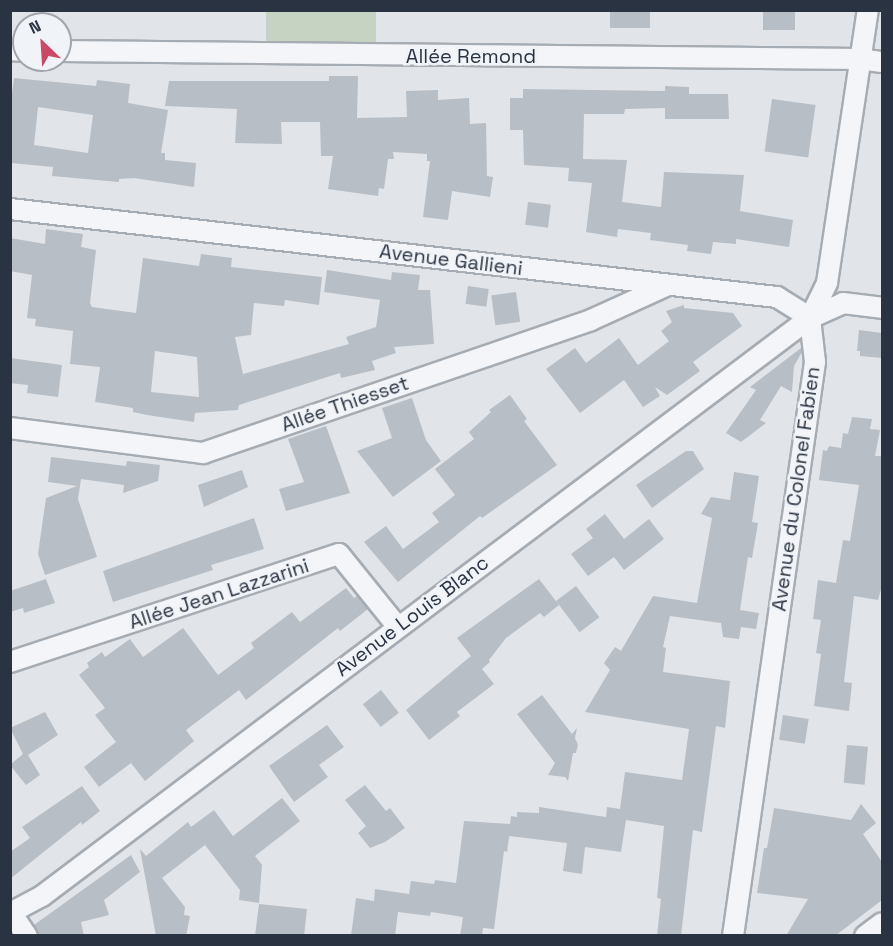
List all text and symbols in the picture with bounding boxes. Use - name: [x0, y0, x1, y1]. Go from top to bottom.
- north arrow: [12, 12, 72, 72]
- text: N: [26, 15, 44, 39]
- street label: Allée Remond: [406, 44, 536, 68]
- street label: Avenue Gallieni: [378, 239, 524, 281]
- street label: Avenue du Colonel Fabien: [767, 365, 825, 613]
- street label: Allée Thiesset: [278, 371, 412, 437]
- street label: Avenue Louis Blanc: [331, 551, 493, 681]
- street label: Allée Jean Lazzarini: [126, 554, 312, 634]

